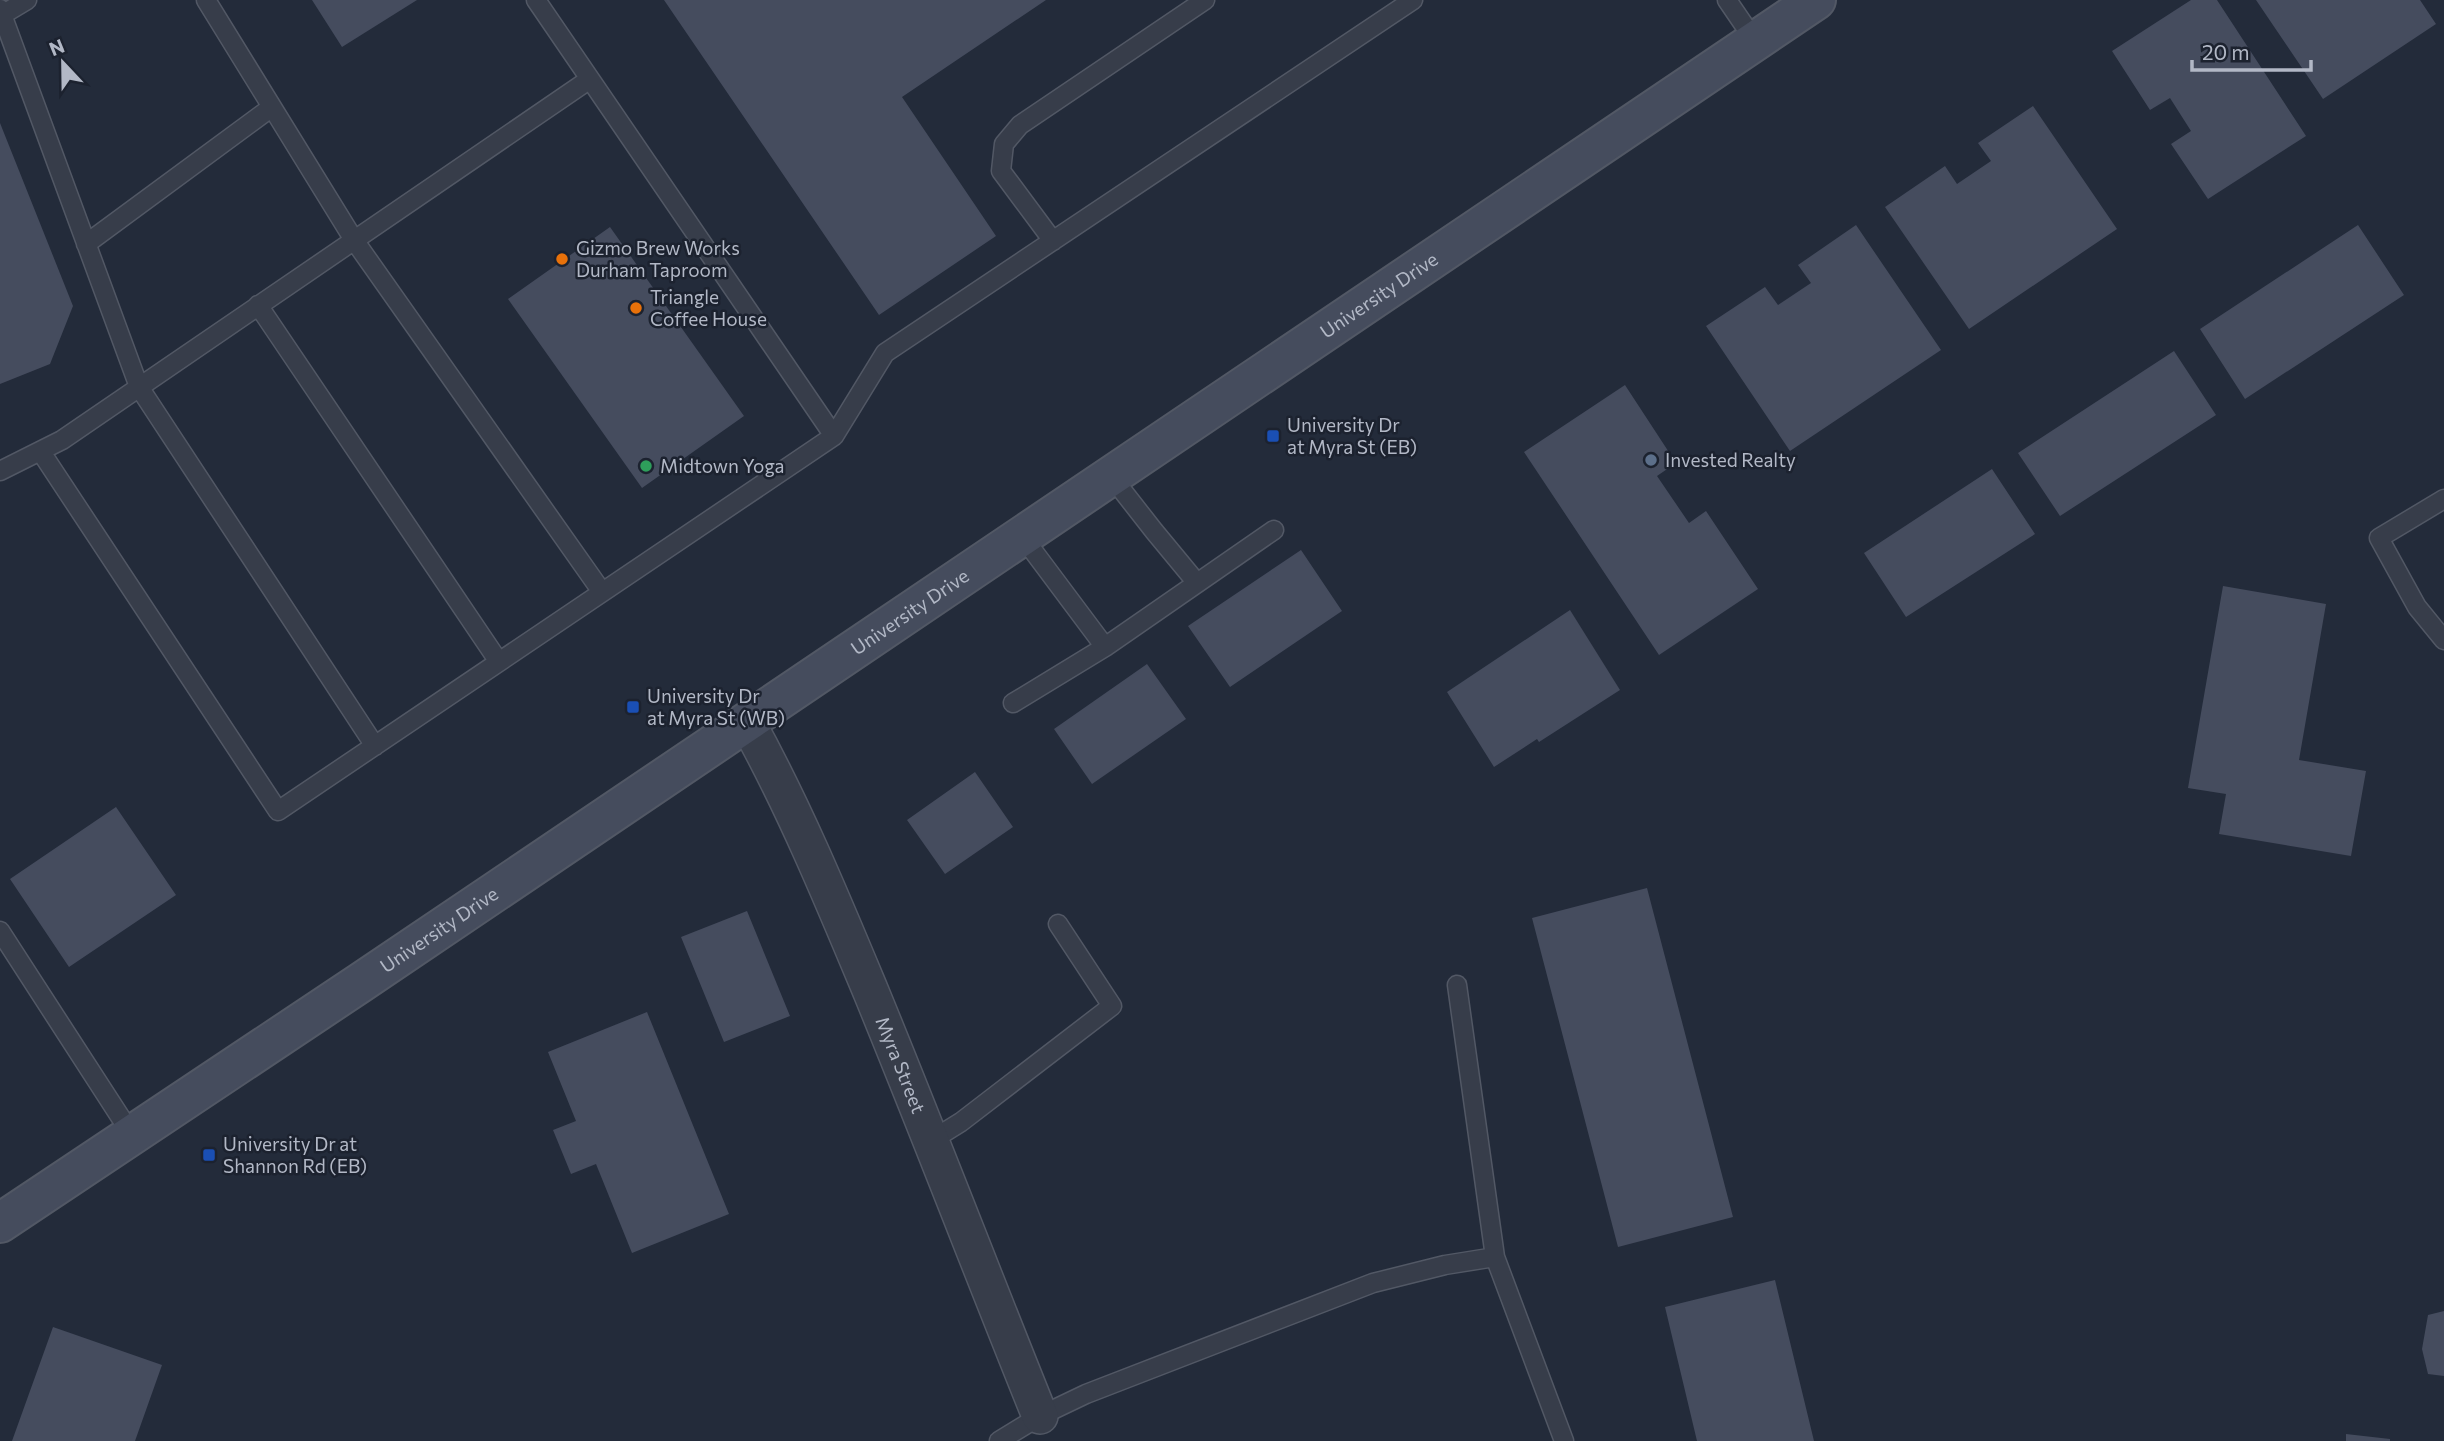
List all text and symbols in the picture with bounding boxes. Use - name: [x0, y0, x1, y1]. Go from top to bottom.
- north arrow: [28, 28, 98, 98]
- scale bar: [2192, 28, 2311, 72]
- text: N: [46, 33, 67, 60]
- text: 20 m: [2202, 39, 2250, 64]
- place label: Gizmo Brew Works Durham Taproom: [576, 236, 740, 281]
- street label: University Drive: [1315, 247, 1442, 343]
- marker: Gizmo Brew Works Durham Taproom: [554, 251, 570, 267]
- place label: Triangle Coffee House: [650, 285, 767, 330]
- marker: Triangle Coffee House: [628, 300, 644, 316]
- place label: University Dr at Myra St (EB): [1287, 413, 1417, 458]
- marker: University Dr at Myra St (EB): [1265, 428, 1281, 444]
- place label: Invested Realty: [1665, 448, 1796, 471]
- marker: Invested Realty: [1643, 452, 1659, 468]
- place label: Midtown Yoga: [660, 454, 785, 477]
- marker: Midtown Yoga: [638, 458, 654, 474]
- street label: University Drive: [846, 564, 973, 659]
- place label: University Dr at Myra St (WB): [647, 684, 785, 729]
- marker: University Dr at Myra St (WB): [625, 699, 641, 715]
- street label: University Drive: [375, 881, 502, 977]
- street label: Myra Street: [871, 1013, 931, 1117]
- place label: University Dr at Shannon Rd (EB): [223, 1132, 367, 1177]
- marker: University Dr at Shannon Rd (EB): [201, 1147, 217, 1163]

